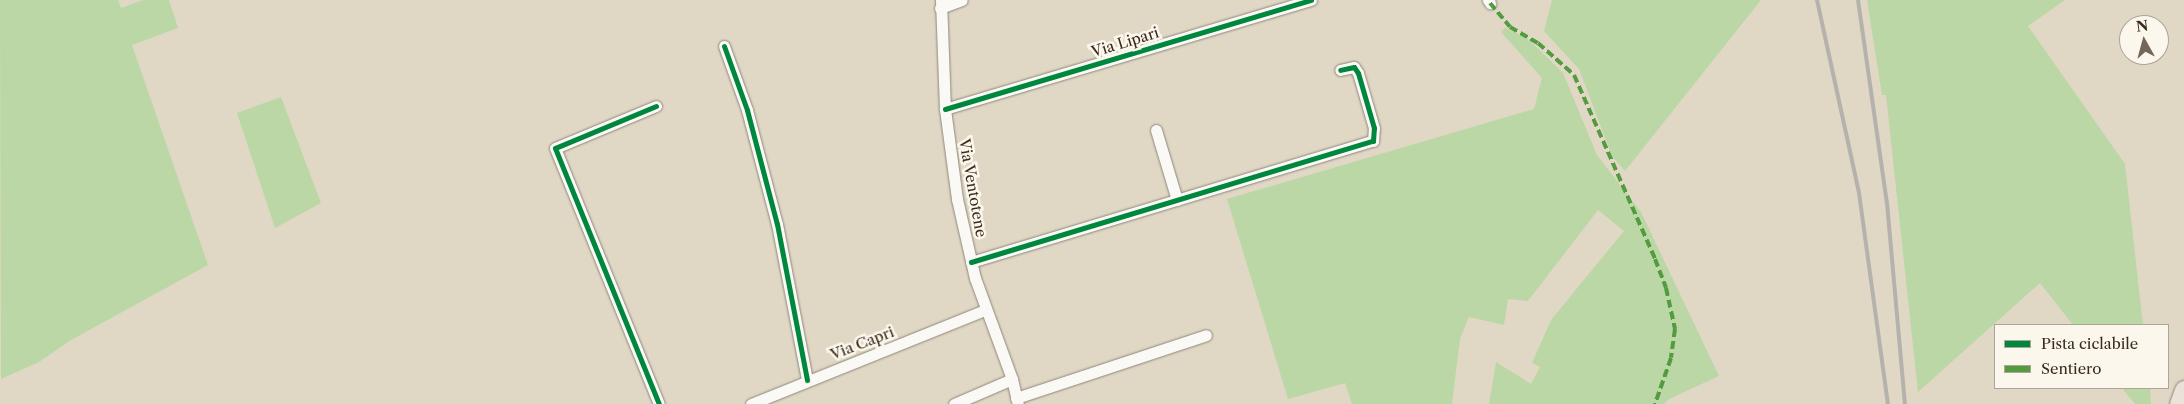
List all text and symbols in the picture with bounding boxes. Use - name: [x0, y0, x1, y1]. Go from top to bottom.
- north arrow: [2119, 15, 2169, 65]
- text: N: [2135, 16, 2149, 36]
- street label: Via Lipari: [1089, 23, 1161, 61]
- street label: Via Ventotene: [955, 137, 991, 239]
- street label: Via Capri: [828, 323, 896, 363]
- legend: [1994, 324, 2169, 389]
- text: Pista ciclabile: [2041, 334, 2138, 353]
- text: Sentiero: [2041, 359, 2101, 378]

